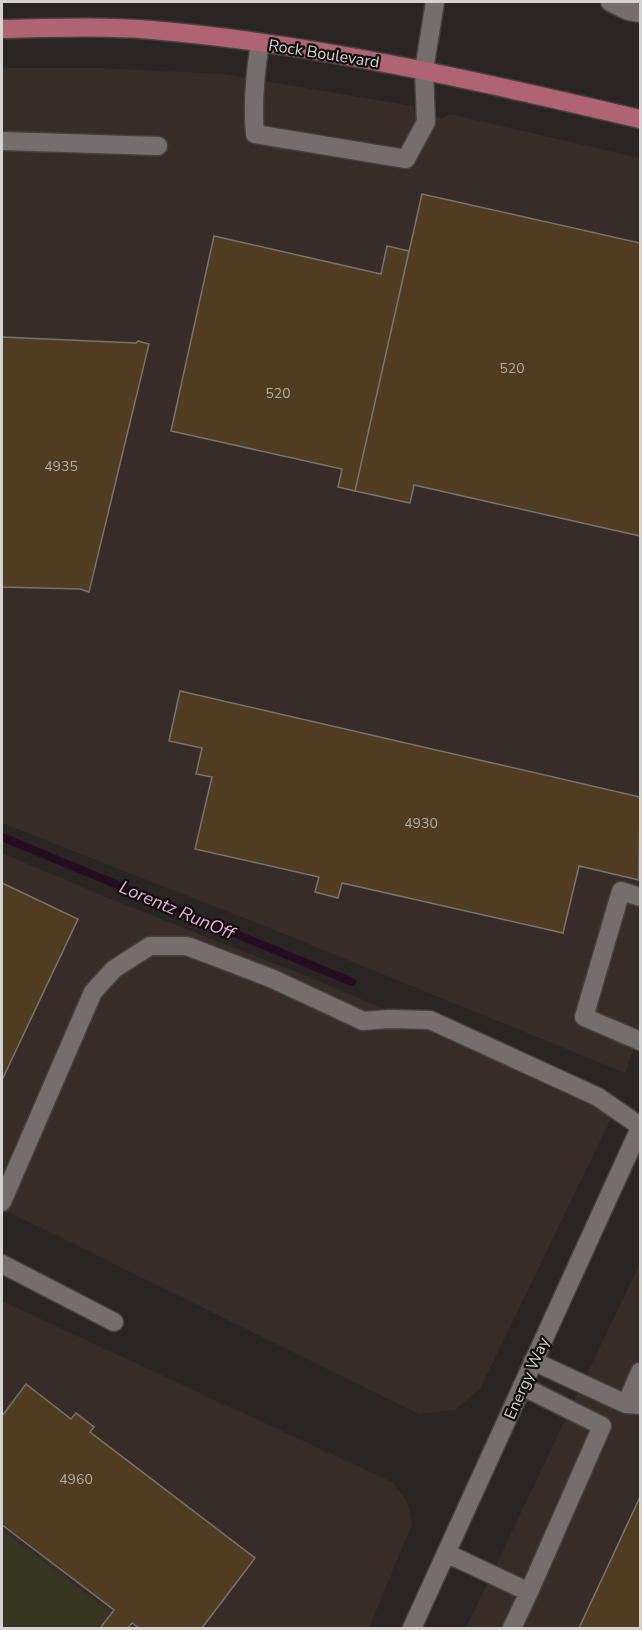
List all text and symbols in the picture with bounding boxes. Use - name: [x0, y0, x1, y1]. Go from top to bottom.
- street label: Rock Boulevard: [267, 34, 381, 74]
- house number: 520: [499, 359, 525, 378]
- house number: 520: [265, 384, 291, 403]
- house number: 4935: [44, 457, 78, 476]
- house number: 4930: [404, 814, 438, 833]
- water label: Lorentz RunOff: [116, 875, 240, 946]
- street label: Energy Way: [499, 1333, 555, 1423]
- house number: 4960: [59, 1470, 93, 1489]

